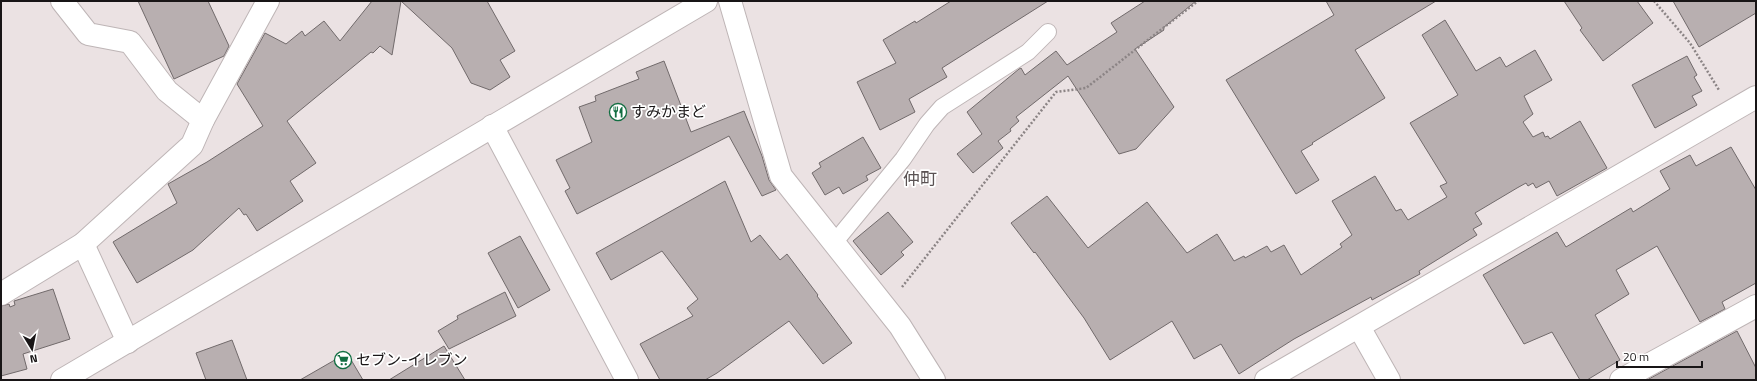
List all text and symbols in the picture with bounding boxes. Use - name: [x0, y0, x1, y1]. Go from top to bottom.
- place label: すみかまど: [631, 100, 706, 123]
- restaurant icon: すみかまど: [608, 102, 628, 122]
- district label: 仲町: [903, 166, 937, 192]
- north arrow: [12, 329, 52, 369]
- scale bar: [1617, 343, 1702, 369]
- text: 20 m: [1623, 347, 1649, 366]
- place label: セブン-イレブン: [356, 348, 468, 371]
- text: N: [29, 350, 39, 367]
- supermarket icon: セブン-イレブン: [333, 350, 353, 370]

